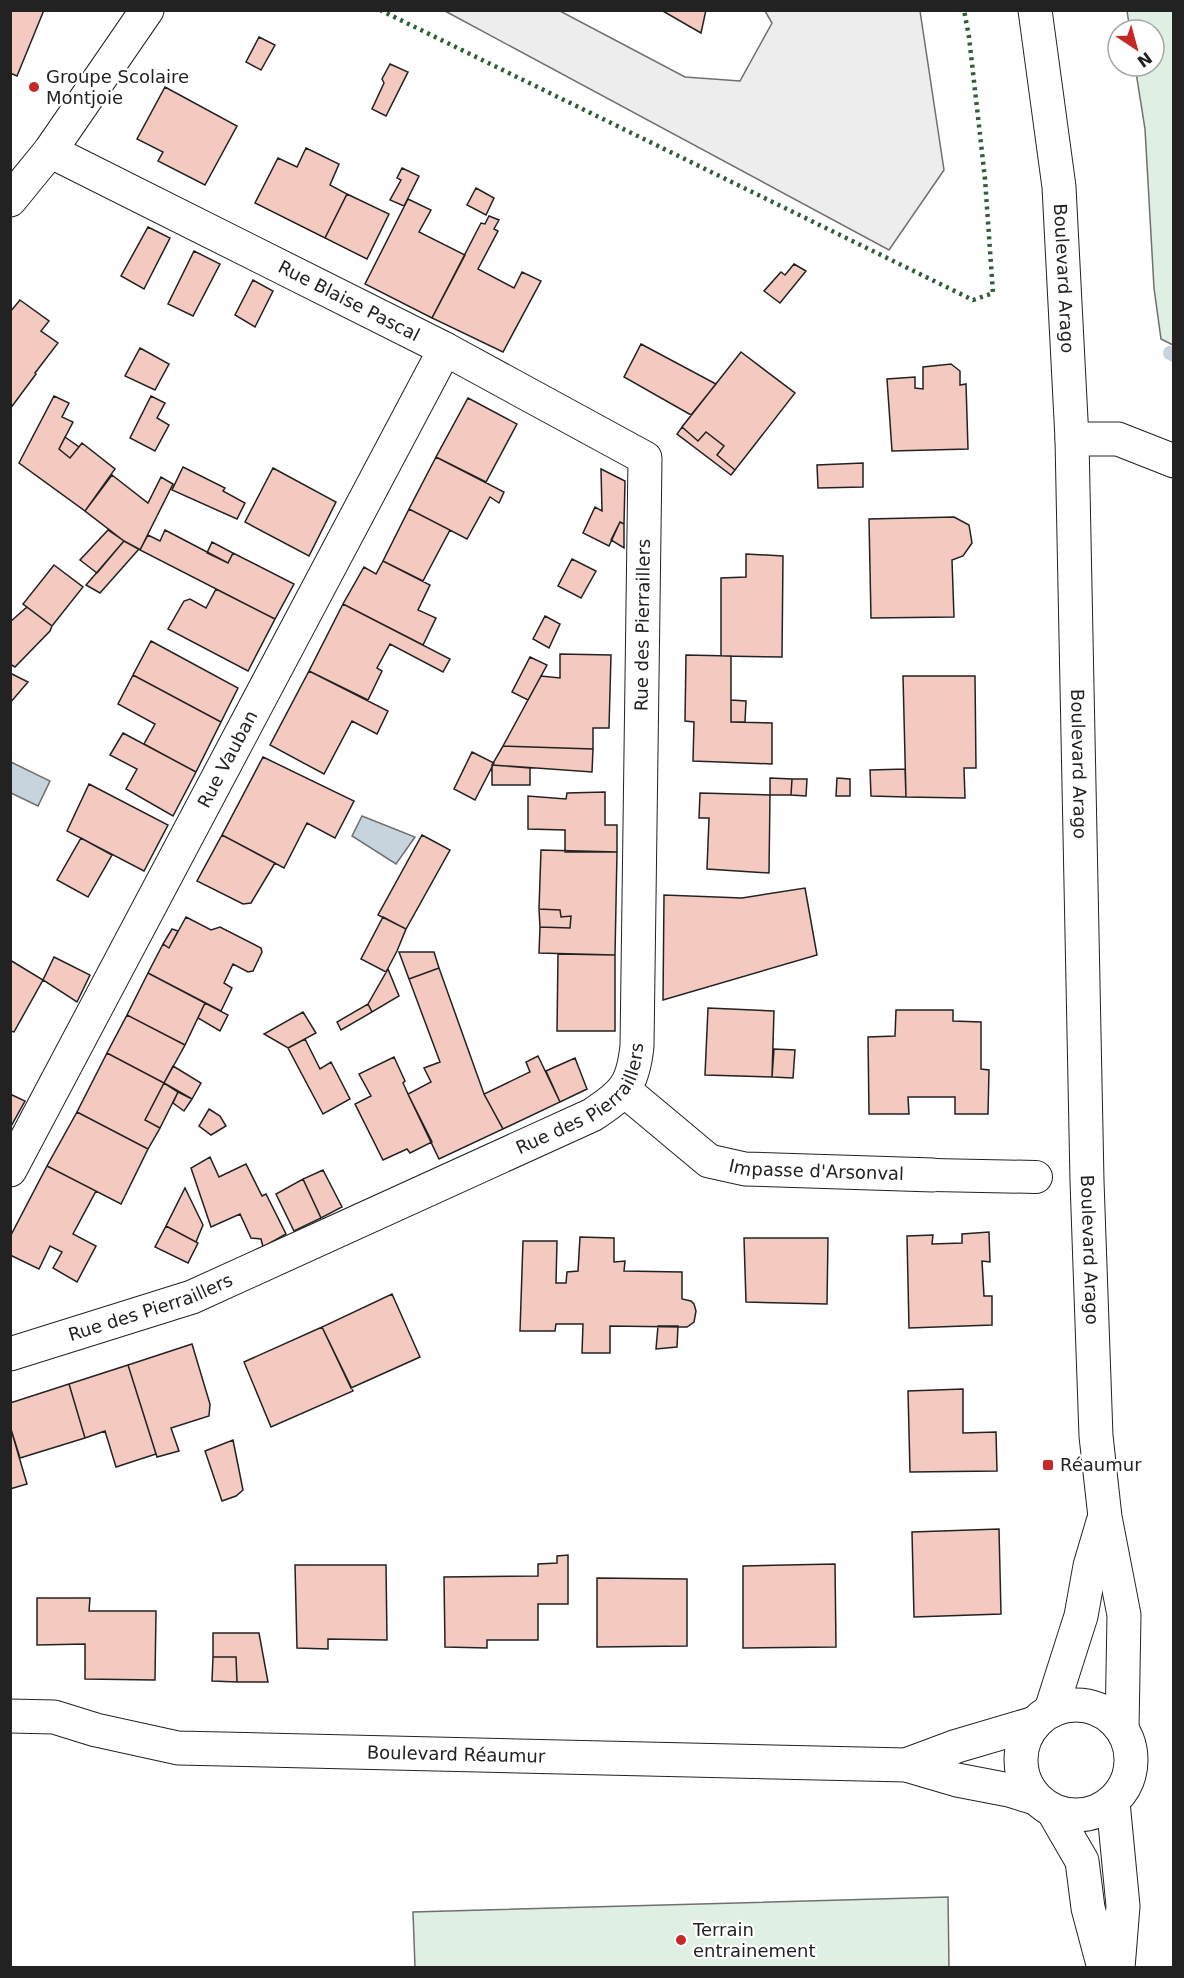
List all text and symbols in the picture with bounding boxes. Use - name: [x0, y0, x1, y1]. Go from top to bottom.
- north arrow: [1106, 18, 1166, 78]
- text: N: [1134, 48, 1156, 71]
- place label: Groupe Scolaire Montjoie: [46, 66, 189, 108]
- marker: Groupe Scolaire Montjoie: [27, 80, 41, 94]
- street label: Boulevard Arago: [1050, 203, 1079, 354]
- street label: Rue Blaise Pascal: [275, 256, 423, 345]
- street label: Rue des Pierraillers: [631, 539, 654, 711]
- street label: Boulevard Arago: [1067, 689, 1091, 839]
- street label: Rue Vauban: [193, 707, 262, 811]
- street label: Rue des Pierraillers: [512, 1042, 647, 1158]
- street label: Impasse d'Arsonval: [727, 1155, 904, 1184]
- street label: Boulevard Arago: [1077, 1174, 1103, 1325]
- street label: Rue des Pierraillers: [66, 1269, 236, 1345]
- place label: Réaumur: [1060, 1454, 1142, 1475]
- marker: Réaumur: [1041, 1458, 1055, 1472]
- street label: Boulevard Réaumur: [367, 1741, 546, 1767]
- place label: Terrain entrainement: [692, 1919, 816, 1961]
- marker: Terrain entrainement: [674, 1933, 688, 1947]

